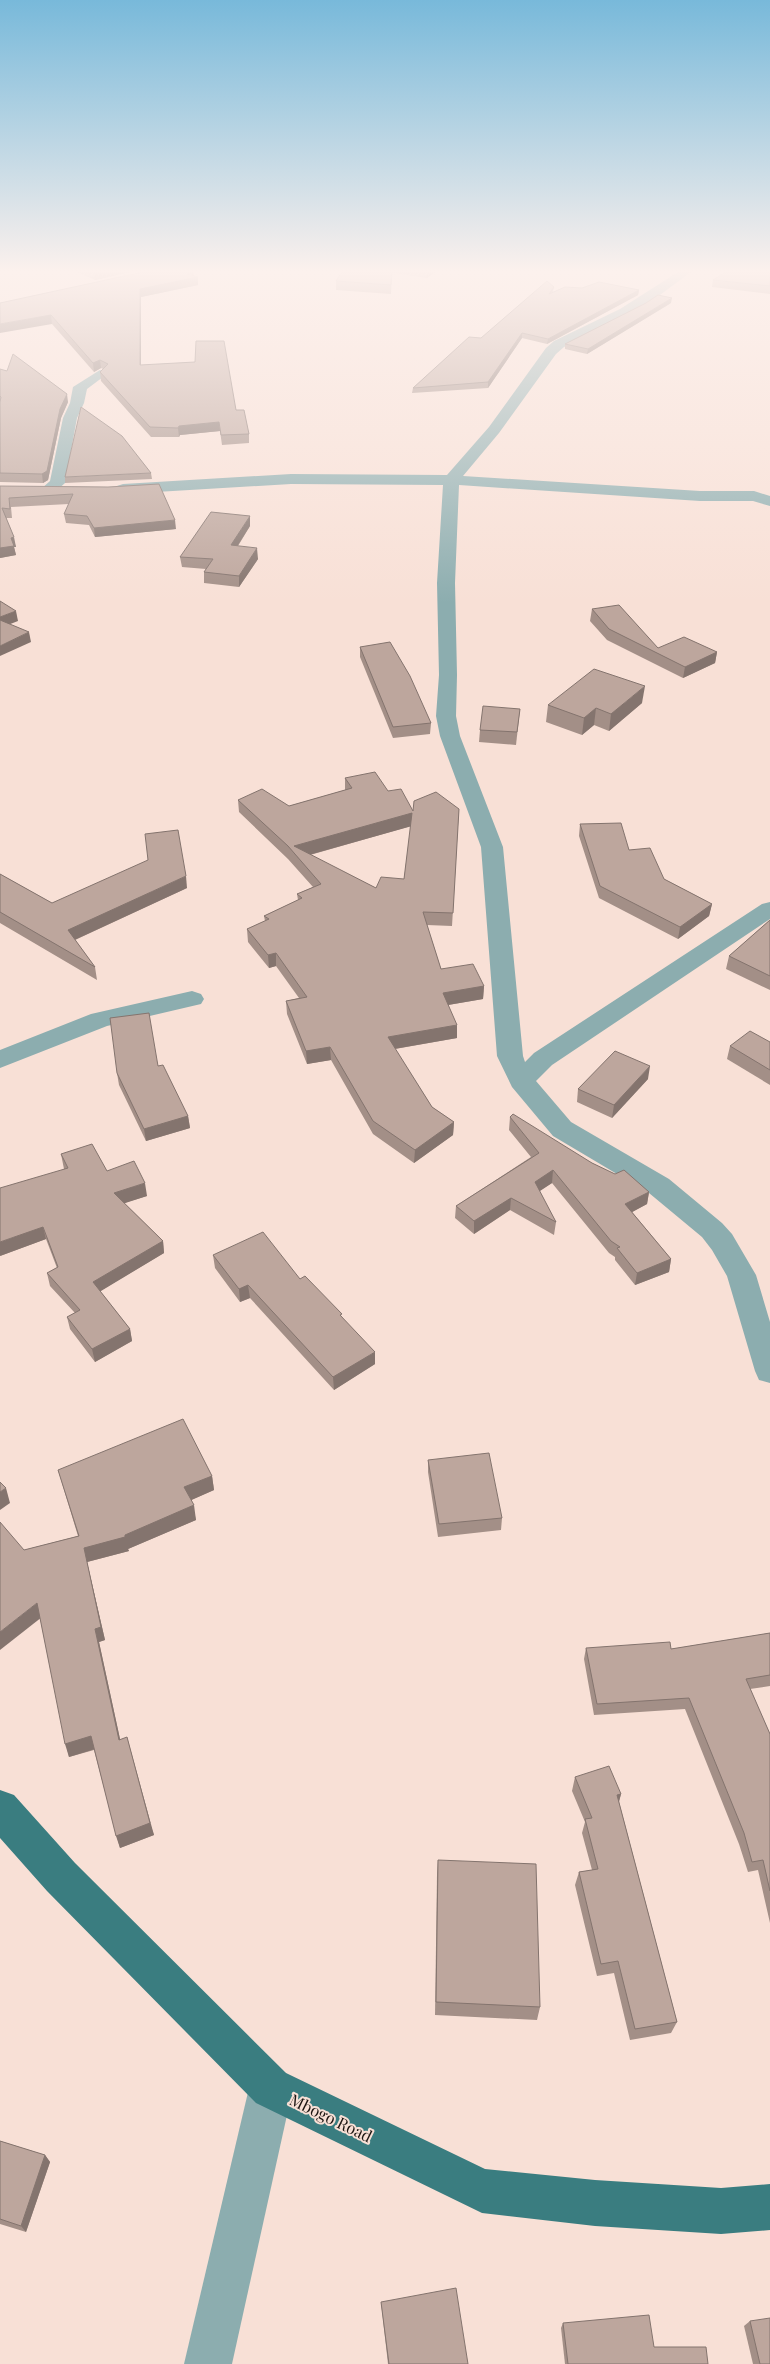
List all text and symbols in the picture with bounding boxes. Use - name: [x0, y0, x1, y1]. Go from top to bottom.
- street label: Mbogo Road: [287, 2089, 376, 2147]

